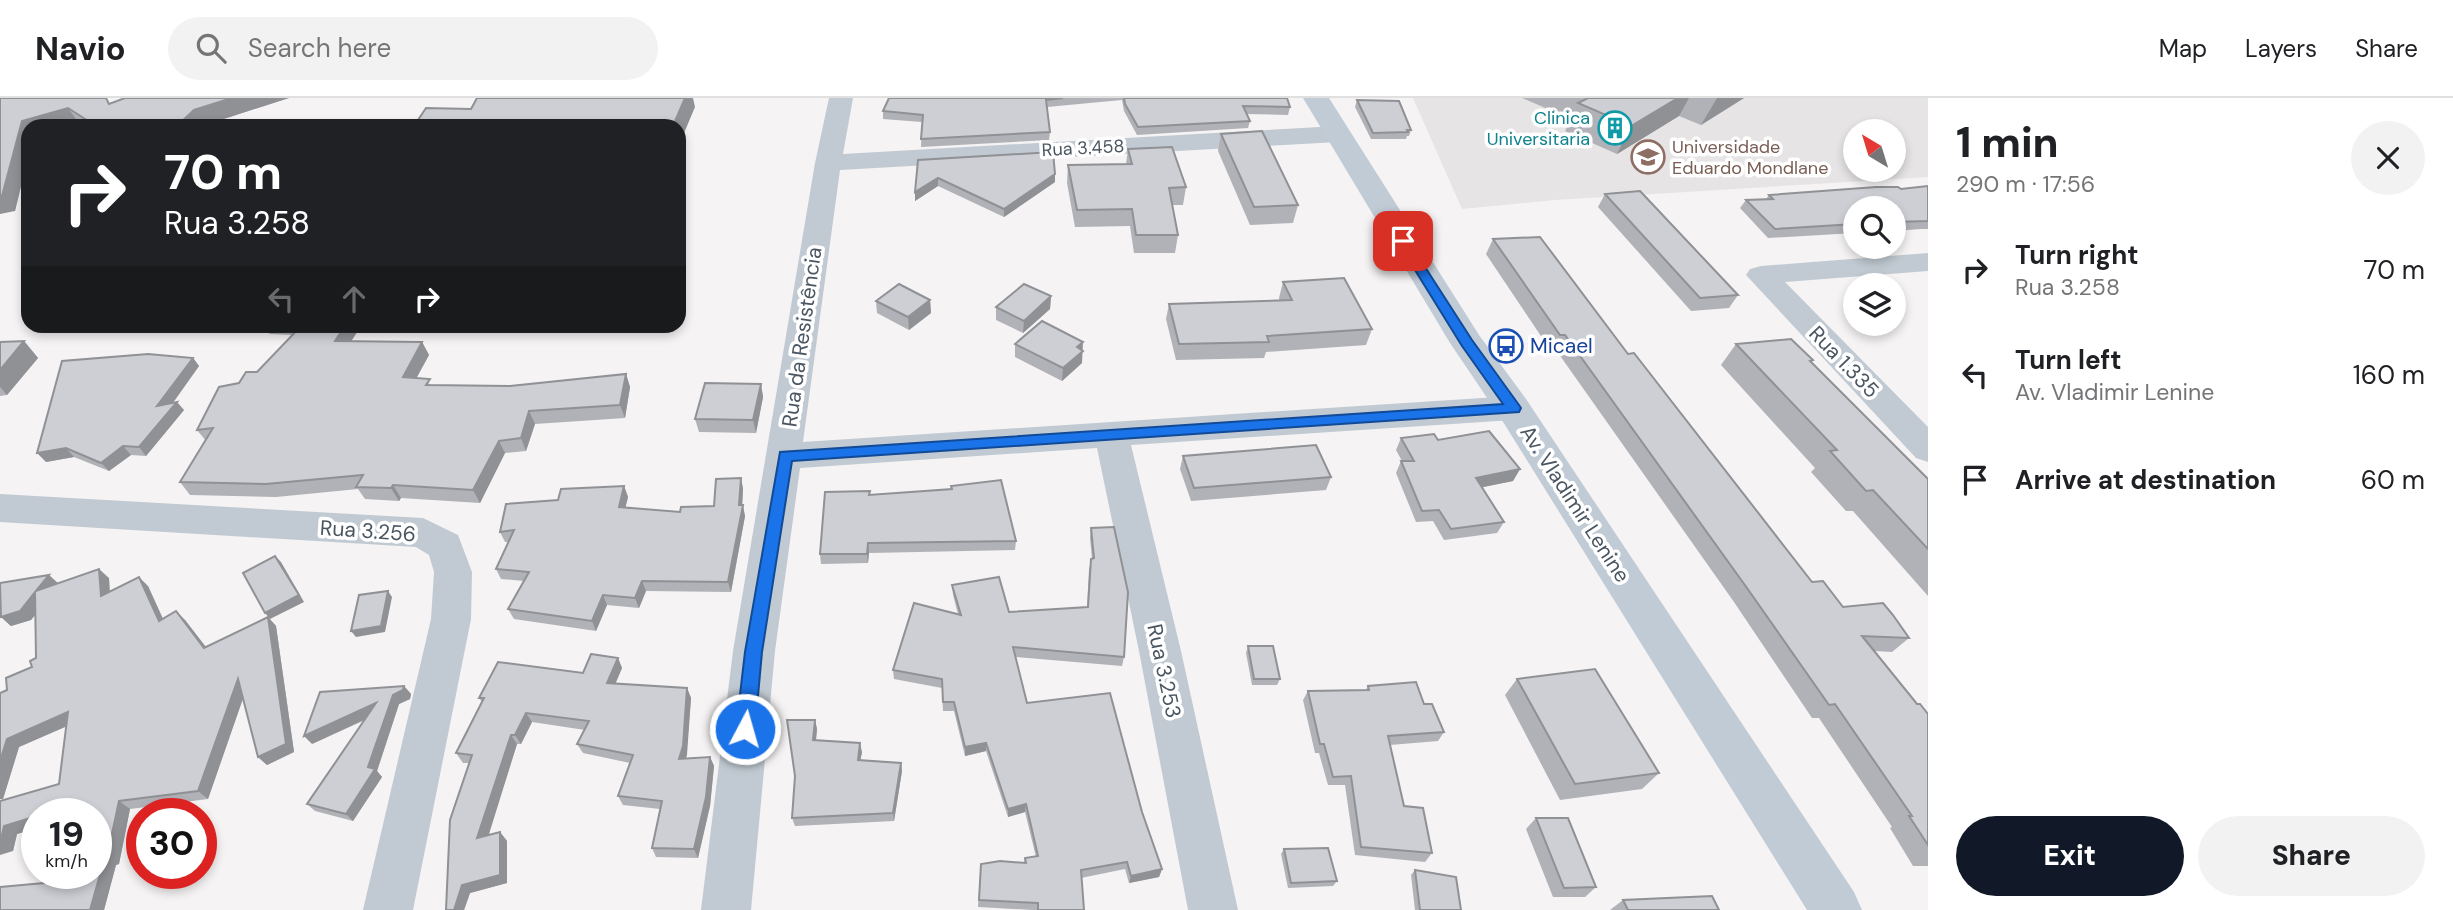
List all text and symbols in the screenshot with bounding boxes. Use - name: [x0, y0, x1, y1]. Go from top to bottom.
- search box: [168, 17, 658, 80]
- text: Navio: [35, 27, 126, 70]
- icon: search: [192, 29, 230, 67]
- text: Search here: [248, 31, 391, 65]
- text: Map: [2159, 33, 2207, 64]
- text: Layers: [2245, 33, 2317, 64]
- text: Share: [2355, 33, 2418, 64]
- place label: Clinica Universitaria: [1487, 106, 1590, 151]
- building icon: Clinica Universitaria: [1596, 109, 1634, 147]
- text: 1 min: [1956, 115, 2059, 170]
- north arrow: [1843, 119, 1906, 182]
- map controls: [1843, 119, 1906, 336]
- button: close: [2351, 121, 2425, 195]
- street label: Rua 3.458: [1041, 134, 1125, 162]
- place label: Universidade Eduardo Mondlane: [1672, 135, 1828, 180]
- school or university icon: Universidade Eduardo Mondlane: [1629, 138, 1667, 176]
- text: 70 m: [164, 140, 282, 204]
- icon: right: [49, 147, 140, 238]
- text: 290 m · 17:56: [1956, 169, 2095, 199]
- button: search: [1843, 196, 1906, 259]
- text: Rua 3.258: [164, 202, 310, 244]
- pin: [1373, 211, 1433, 271]
- icon: arrive: [1384, 222, 1422, 260]
- text: Turn right: [2015, 238, 2139, 272]
- street label: Rua da Resistência: [776, 245, 828, 429]
- icon: right: [1956, 251, 1994, 289]
- text: 70 m: [2364, 253, 2425, 287]
- text: Rua 3.258: [2015, 272, 2120, 302]
- button: layers: [1843, 273, 1906, 336]
- icon: left: [262, 280, 300, 318]
- icon: ahead: [335, 280, 373, 318]
- icon: right: [408, 280, 446, 318]
- street label: Rua 1.335: [1803, 320, 1885, 404]
- bus stop icon: Micael: [1487, 327, 1525, 365]
- place label: Micael: [1530, 332, 1593, 360]
- text: Turn left: [2015, 343, 2122, 377]
- icon: left: [1956, 356, 1994, 394]
- text: 160 m: [2353, 358, 2425, 392]
- text: Av. Vladimir Lenine: [2015, 377, 2214, 407]
- street label: Av. Vladimir Lenine: [1514, 420, 1636, 588]
- icon: arrive: [1956, 461, 1994, 499]
- text: Arrive at destination: [2015, 463, 2276, 497]
- text: 60 m: [2361, 463, 2425, 497]
- street label: Rua 3.256: [319, 514, 417, 548]
- street label: Rua 3.253: [1140, 621, 1188, 721]
- position arrow: [708, 692, 782, 766]
- speed limit sign: 30: [126, 798, 217, 889]
- text: 19: [49, 811, 84, 857]
- button: Exit: [1956, 816, 2184, 896]
- button: Share: [2198, 816, 2425, 896]
- text: km/h: [45, 849, 88, 873]

